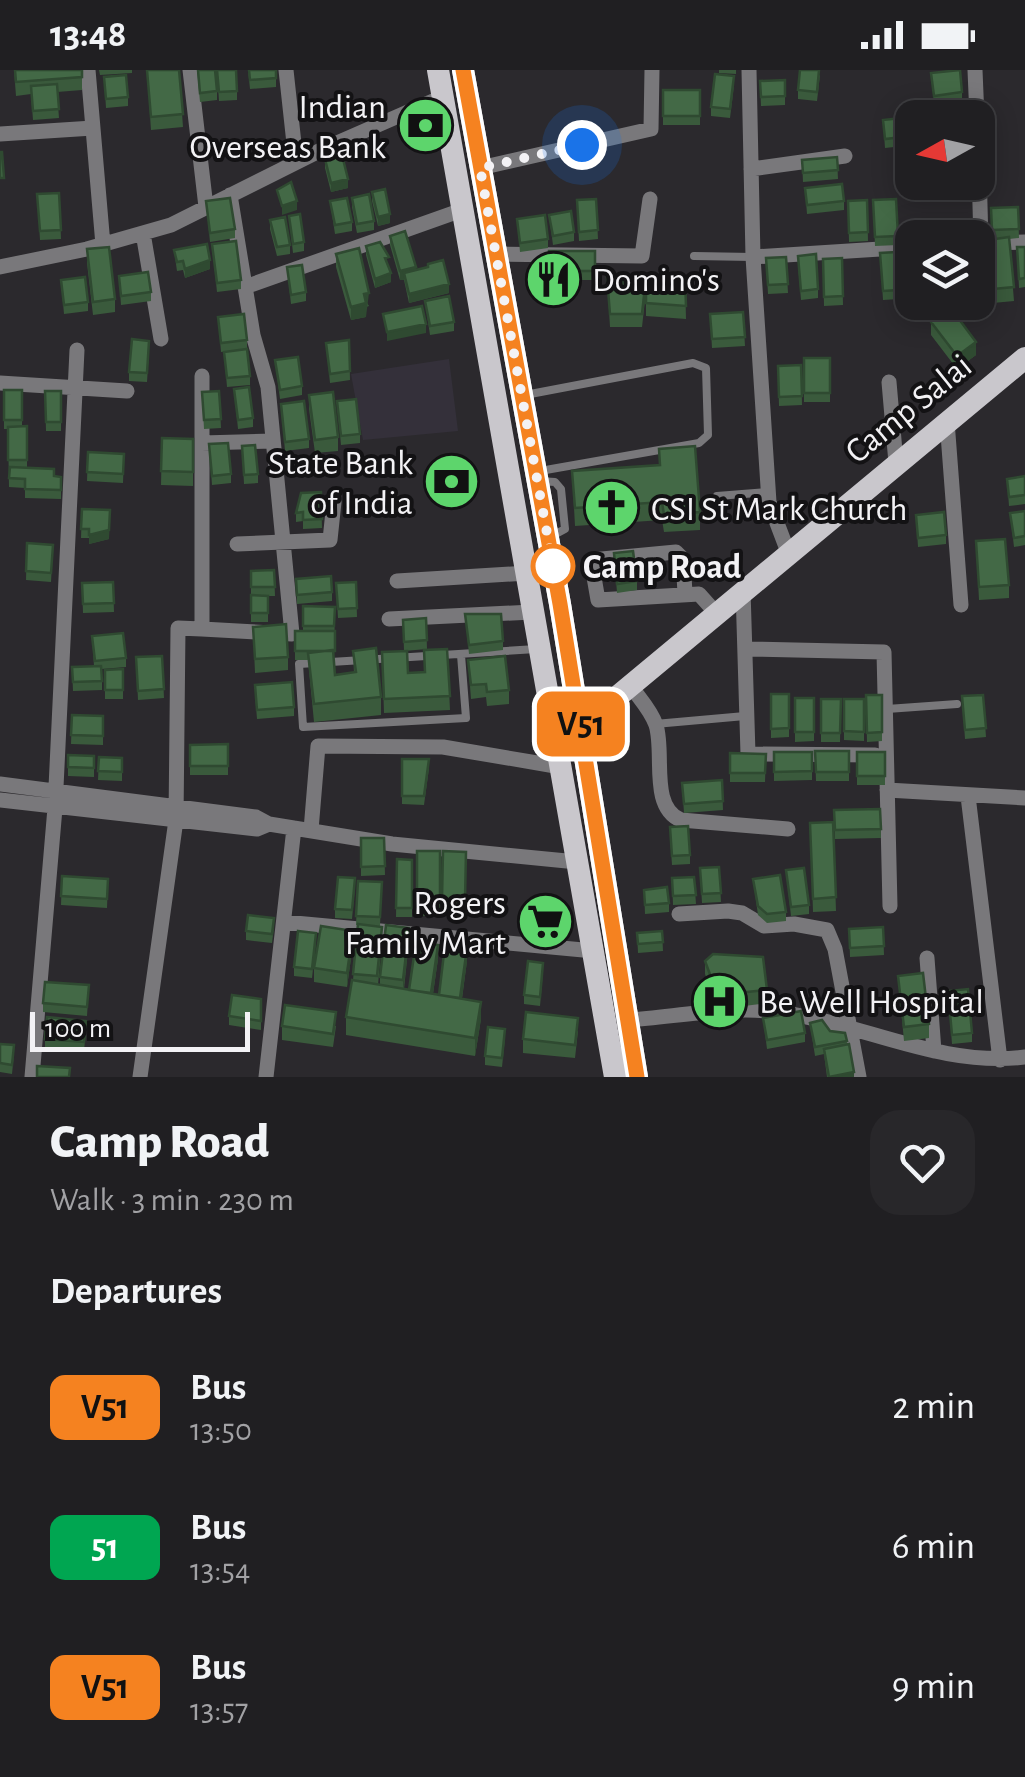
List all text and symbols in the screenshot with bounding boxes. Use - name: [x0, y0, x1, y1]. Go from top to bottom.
- text: 13:48: [50, 16, 127, 54]
- place label: Indian Overseas Bank: [189, 90, 386, 165]
- bank icon: Indian Overseas Bank: [395, 96, 455, 156]
- north arrow: [895, 100, 995, 200]
- map controls: [895, 100, 995, 320]
- your location: [557, 120, 607, 170]
- button: layers: [895, 220, 995, 320]
- restaurant icon: Domino's: [523, 249, 583, 309]
- place label: Domino's: [592, 263, 720, 298]
- street label: Camp Salai: [839, 348, 979, 470]
- place label: State Bank of India: [268, 446, 413, 521]
- bank icon: State Bank of India: [422, 452, 482, 512]
- church icon: CSI St Mark Church: [582, 478, 642, 538]
- place label: CSI St Mark Church: [651, 492, 907, 527]
- marker: Camp Road: [532, 545, 574, 587]
- place label: Camp Road: [583, 550, 741, 585]
- line badge: V51: [524, 692, 638, 756]
- text: V51: [557, 707, 605, 742]
- place label: Rogers Family Mart: [345, 886, 506, 961]
- supermarket icon: Rogers Family Mart: [515, 892, 575, 952]
- hospital icon: Be Well Hospital: [690, 971, 750, 1031]
- place label: Be Well Hospital: [759, 985, 984, 1020]
- scale bar: [30, 1007, 250, 1051]
- text: 100 m: [45, 1015, 111, 1043]
- button: heart: [870, 1110, 975, 1215]
- text: Camp Road: [50, 1119, 269, 1167]
- text: Walk · 3 min · 230 m: [50, 1184, 294, 1216]
- text: Departures: [50, 1273, 222, 1311]
- text: Bus: [190, 1369, 246, 1407]
- text: 2 min: [892, 1388, 975, 1426]
- text: V51: [81, 1390, 129, 1425]
- text: 13:50: [190, 1414, 252, 1446]
- text: Bus: [190, 1509, 246, 1547]
- text: 6 min: [892, 1528, 975, 1566]
- text: 51: [91, 1530, 119, 1565]
- text: 13:54: [190, 1554, 250, 1586]
- text: Bus: [190, 1649, 246, 1687]
- text: 9 min: [892, 1668, 975, 1706]
- text: V51: [81, 1670, 129, 1705]
- text: 13:57: [190, 1694, 248, 1726]

